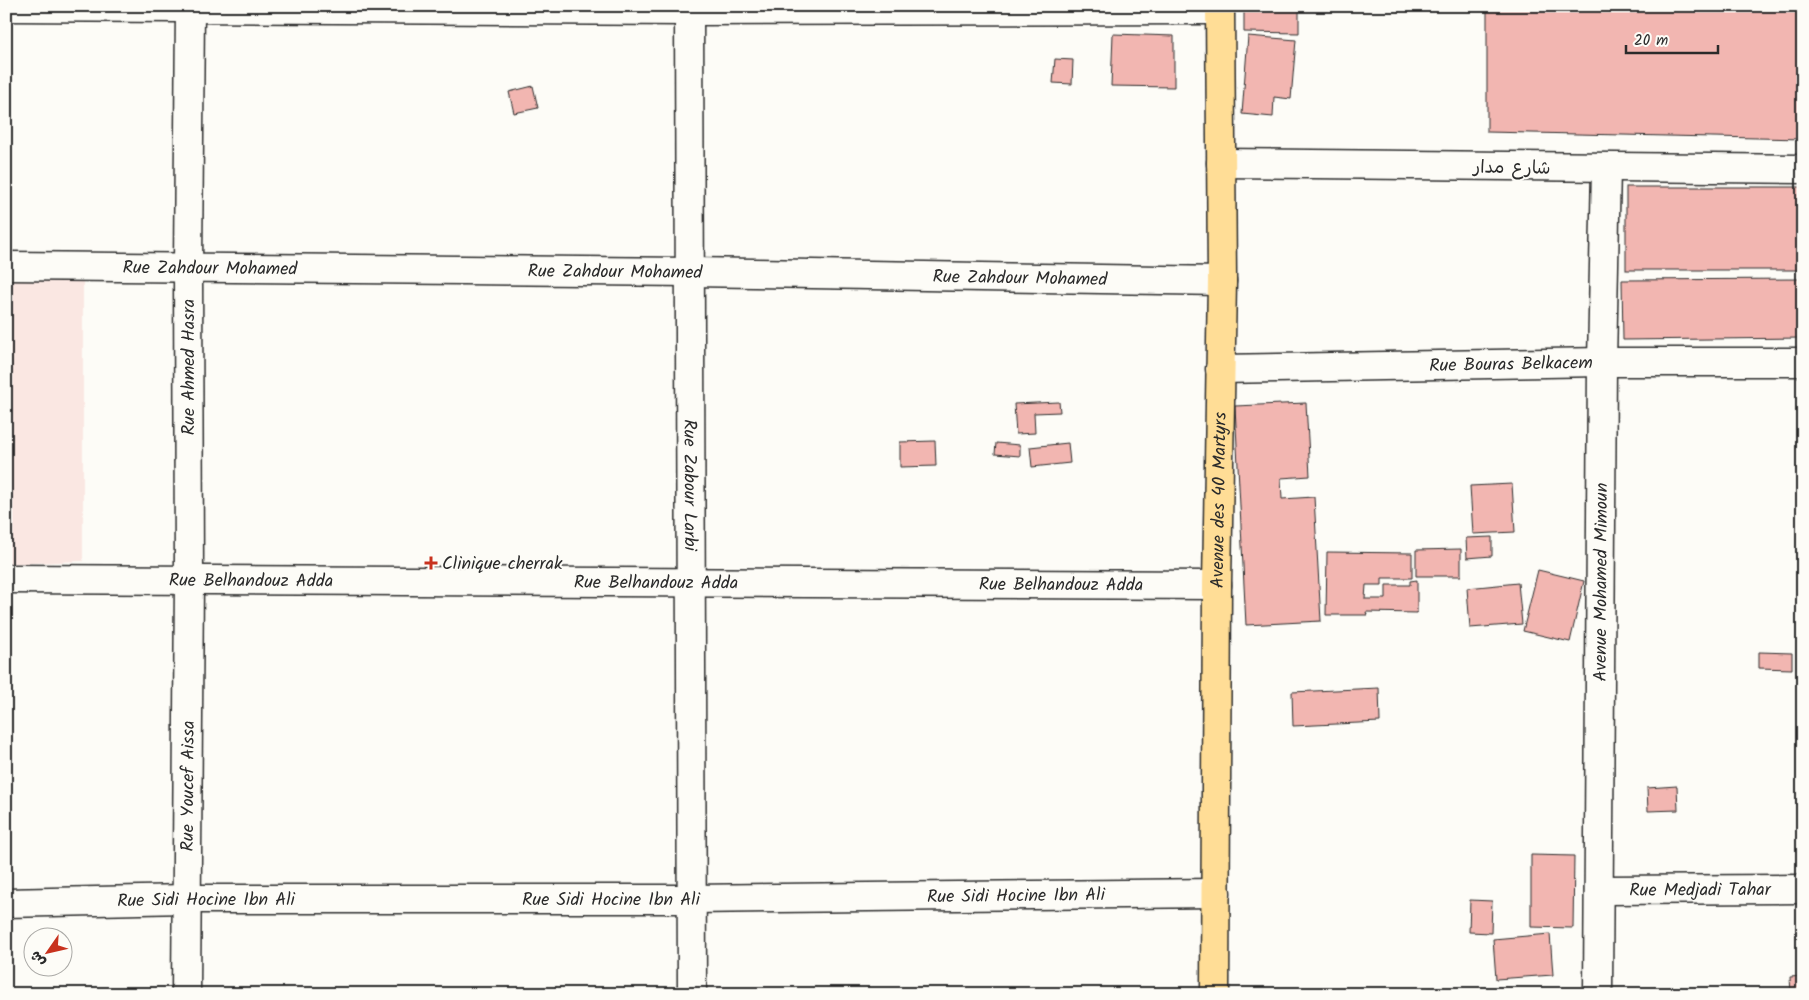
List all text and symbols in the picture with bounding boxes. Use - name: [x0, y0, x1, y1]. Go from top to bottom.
- scale bar: [1626, 22, 1719, 54]
- text: 20 m: [1634, 29, 1668, 53]
- street label: شارع مدار: [1471, 153, 1551, 184]
- street label: Rue Zahdour Mohamed: [123, 254, 298, 285]
- street label: Rue Zahdour Mohamed: [527, 258, 704, 288]
- street label: Rue Zahdour Mohamed: [932, 263, 1108, 295]
- street label: Rue Ahmed Hasra: [175, 299, 204, 435]
- street label: Rue Bouras Belkacem: [1429, 349, 1593, 381]
- street label: Avenue des 40 Martyrs: [1204, 411, 1236, 588]
- street label: Rue Zabour Larbi: [674, 419, 704, 552]
- street label: Avenue Mohamed Mimoun: [1587, 483, 1617, 681]
- place label: Clinique cherrak: [442, 550, 563, 579]
- marker: Clinique cherrak: [424, 556, 438, 570]
- street label: Rue Belhandouz Adda: [169, 567, 333, 597]
- street label: Rue Belhandouz Adda: [574, 569, 738, 599]
- street label: Rue Belhandouz Adda: [979, 571, 1143, 601]
- street label: Rue Youcef Aissa: [174, 720, 204, 852]
- street label: Rue Medjadi Tahar: [1629, 876, 1772, 906]
- street label: Rue Sidi Hocine Ibn Ali: [927, 881, 1106, 912]
- street label: Rue Sidi Hocine Ibn Ali: [117, 886, 296, 917]
- street label: Rue Sidi Hocine Ibn Ali: [522, 886, 701, 915]
- north arrow: [22, 928, 72, 978]
- text: ش: [25, 946, 51, 971]

